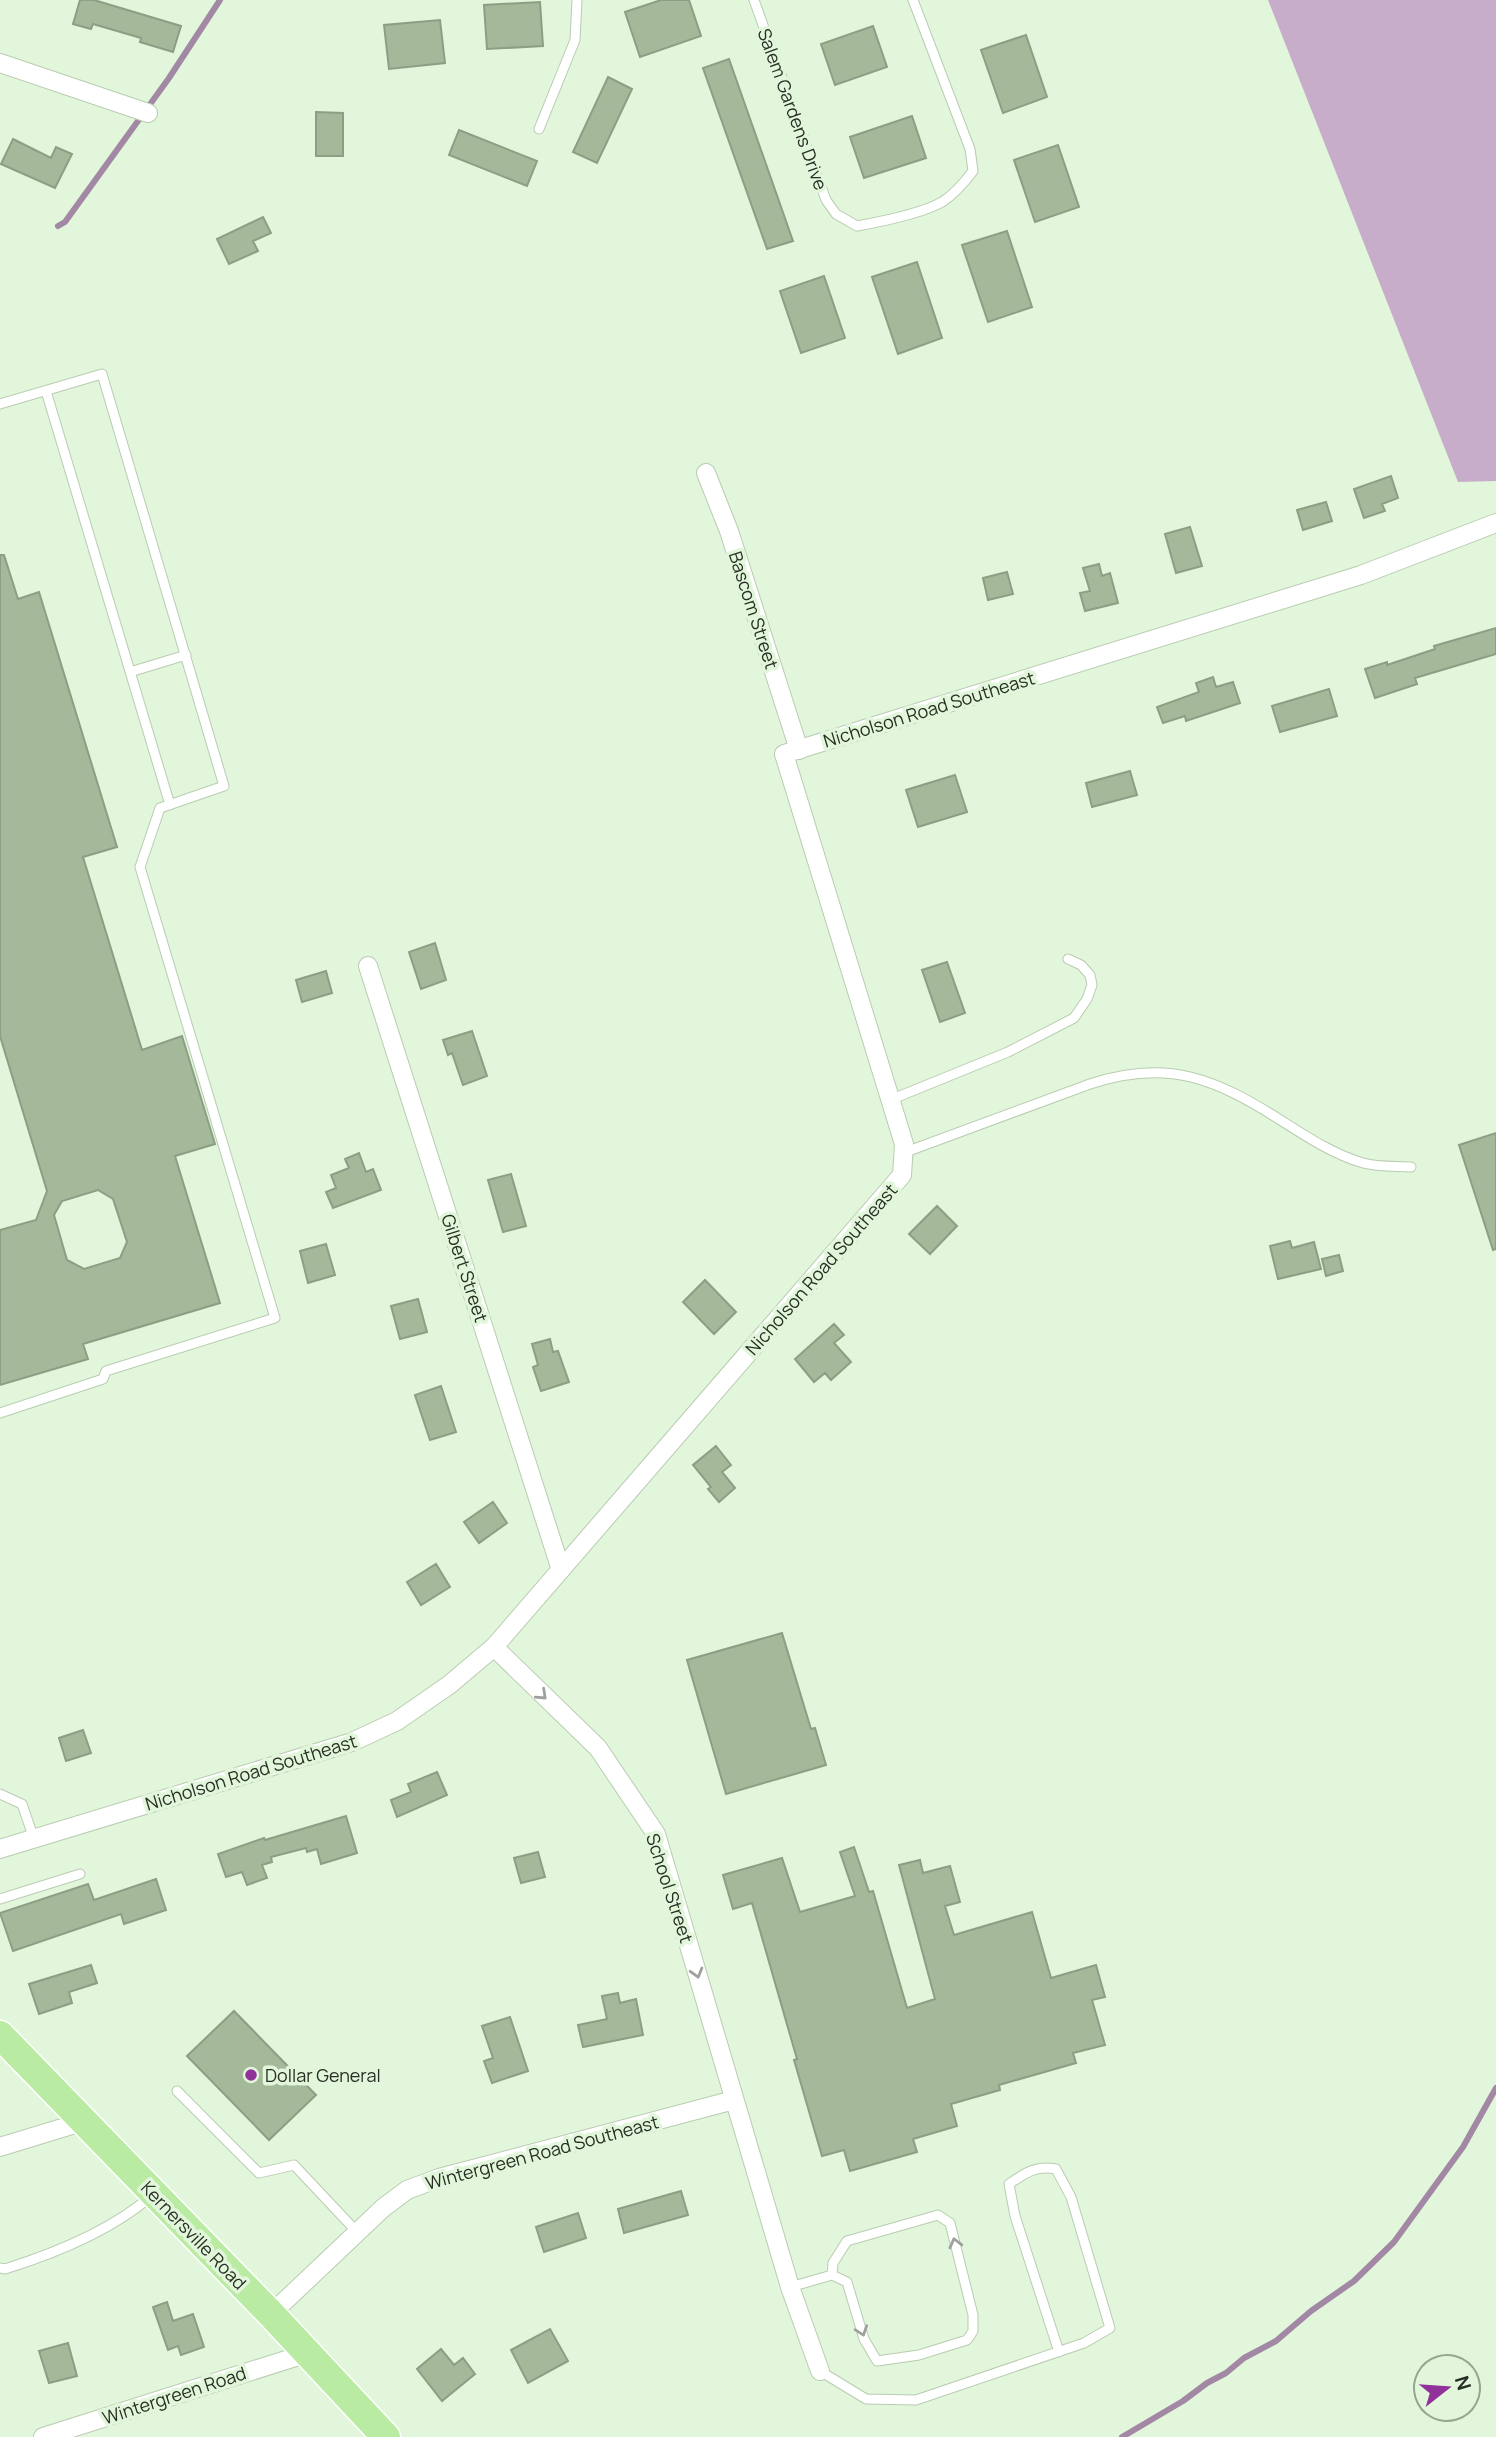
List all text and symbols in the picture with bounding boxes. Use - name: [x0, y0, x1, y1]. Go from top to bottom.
- street label: Salem Gardens Drive: [753, 25, 833, 193]
- street label: Bascom Street: [724, 548, 784, 672]
- street label: Nicholson Road Southeast: [820, 665, 1038, 753]
- street label: Nicholson Road Southeast: [740, 1178, 902, 1360]
- street label: Gilbert Street: [436, 1211, 494, 1325]
- one-way arrow: [534, 1687, 547, 1699]
- street label: Nicholson Road Southeast: [142, 1728, 360, 1816]
- street label: School Street: [641, 1830, 699, 1946]
- one-way arrow: [688, 1966, 703, 1978]
- place label: Dollar General: [265, 2063, 381, 2087]
- marker: Dollar General: [243, 2067, 259, 2083]
- street label: Wintergreen Road Southeast: [423, 2109, 661, 2195]
- street label: Kernersville Road: [136, 2176, 252, 2294]
- one-way arrow: [949, 2237, 963, 2249]
- one-way arrow: [854, 2325, 868, 2337]
- north arrow: [1412, 2353, 1482, 2423]
- street label: Wintergreen Road: [99, 2360, 249, 2430]
- text: N: [1449, 2373, 1478, 2393]

